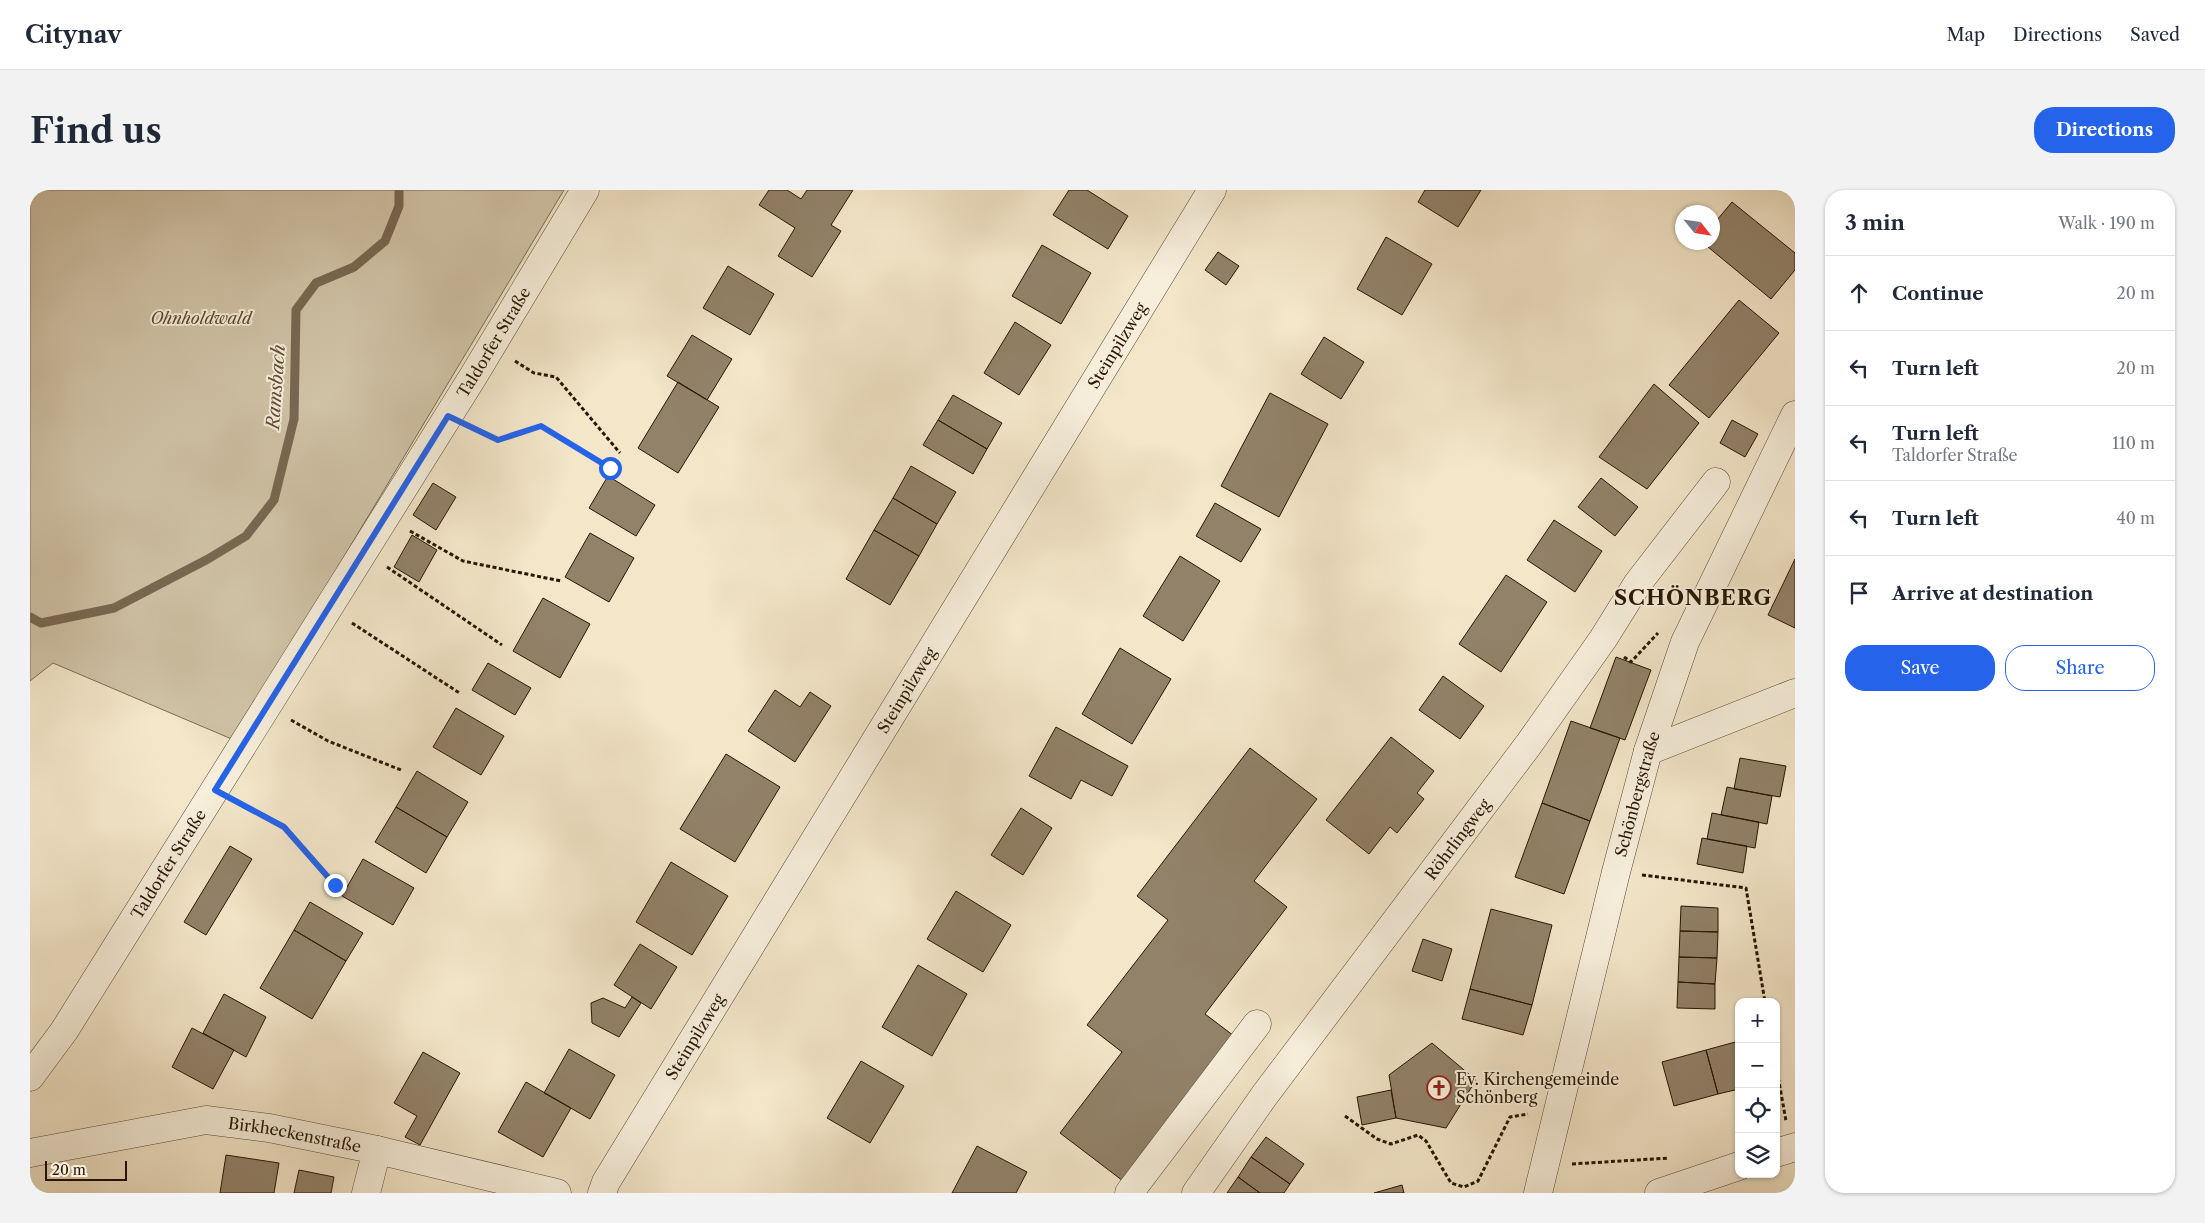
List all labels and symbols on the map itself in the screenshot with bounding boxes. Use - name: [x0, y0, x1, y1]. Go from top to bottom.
- north arrow: [1675, 205, 1720, 250]
- street label: Taldorfer Straße: [452, 283, 535, 401]
- street label: Steinpilzweg: [1083, 298, 1151, 392]
- park label: Ohnholdwald: [151, 308, 253, 328]
- water label: Ramsbach: [262, 344, 290, 432]
- route start: [599, 457, 622, 480]
- district label: SCHÖNBERG: [1614, 585, 1772, 610]
- street label: Steinpilzweg: [873, 643, 941, 737]
- street label: Schönbergstraße: [1610, 729, 1664, 859]
- street label: Röhrlingweg: [1420, 794, 1495, 884]
- street label: Taldorfer Straße: [127, 806, 210, 923]
- route end: [324, 874, 347, 897]
- street label: Steinpilzweg: [661, 990, 729, 1083]
- place label: Ev. Kirchengemeinde Schönberg: [1456, 1069, 1619, 1107]
- church icon: Ev. Kirchengemeinde Schönberg: [1426, 1075, 1452, 1101]
- street label: Birkheckenstraße: [227, 1113, 363, 1157]
- scale bar: [45, 1158, 128, 1181]

